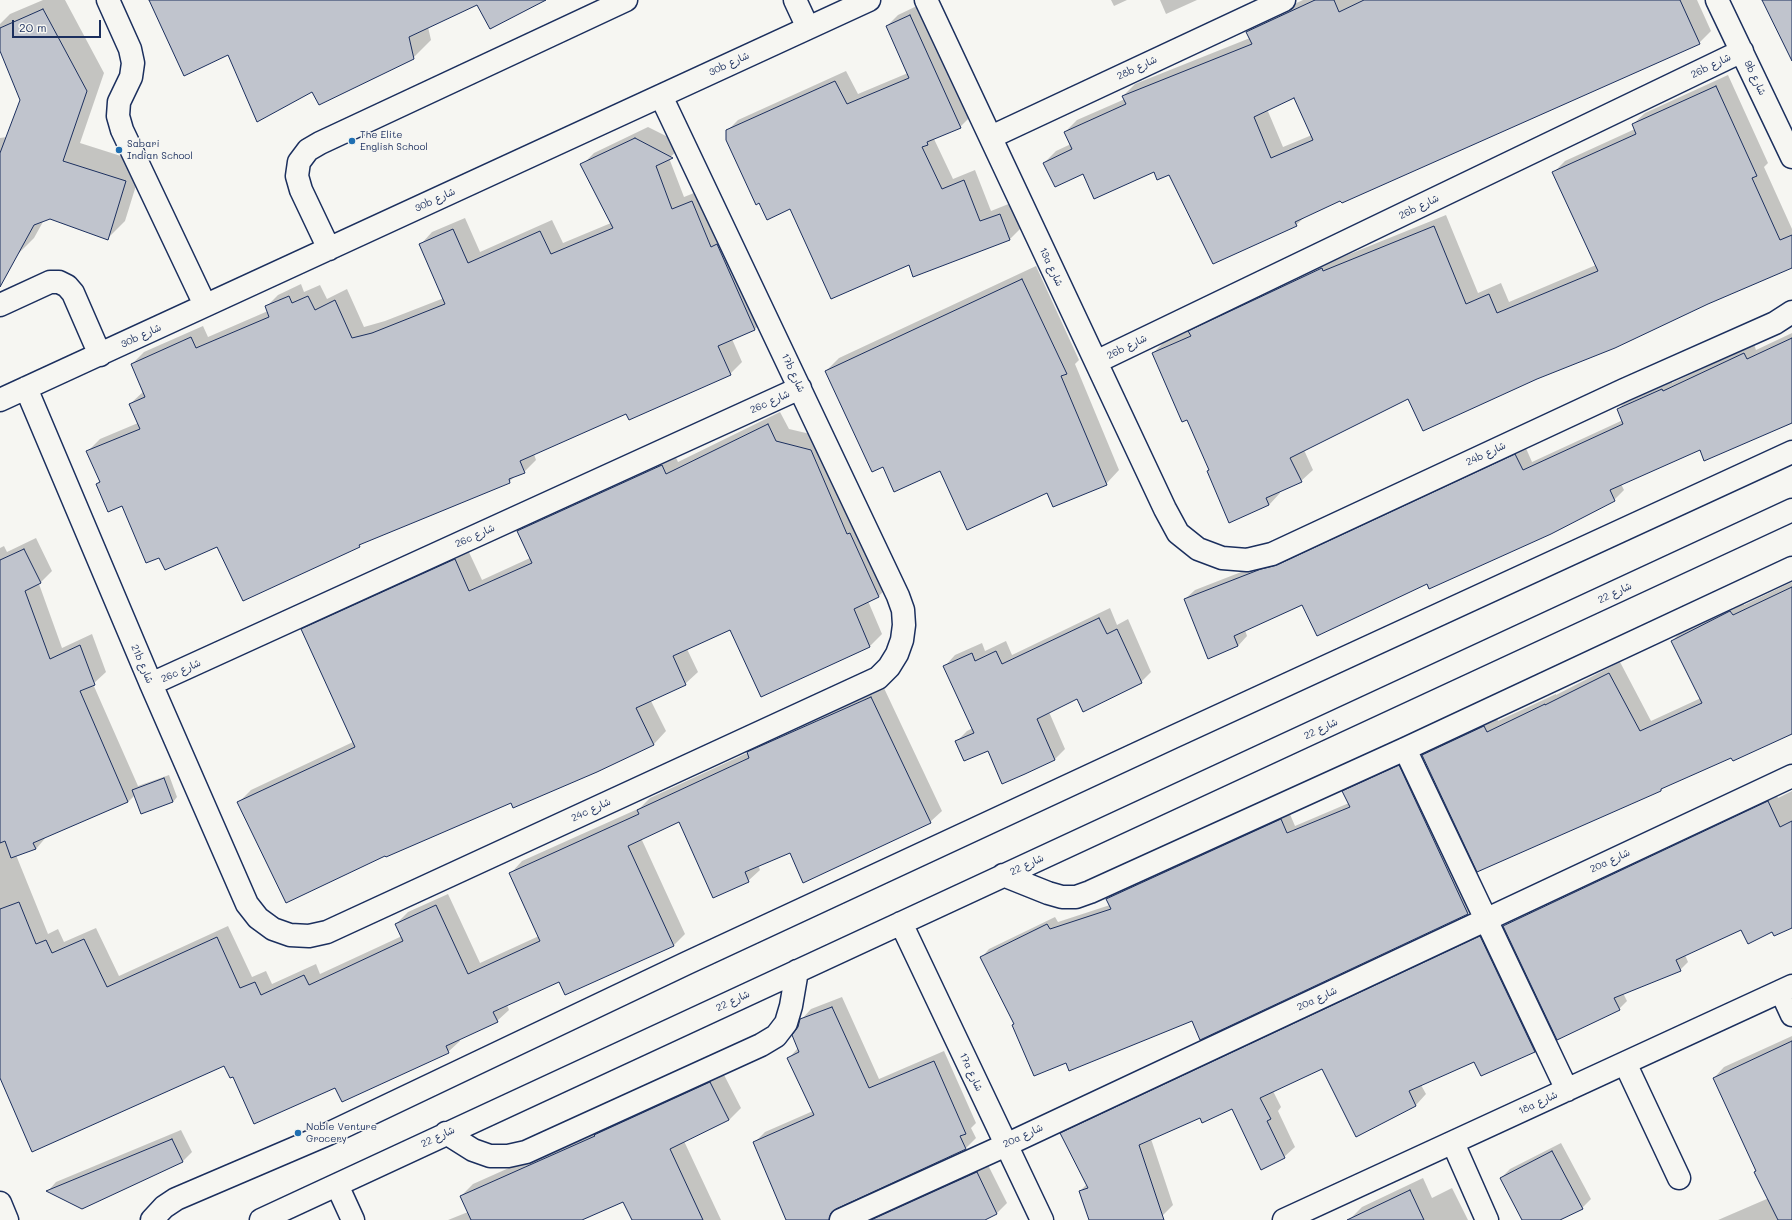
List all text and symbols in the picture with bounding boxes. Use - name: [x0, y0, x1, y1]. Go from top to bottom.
- scale bar: [14, 12, 103, 38]
- text: 20 m: [19, 19, 47, 35]
- street label: 30b شارع: [707, 49, 751, 79]
- street label: 26b شارع: [1689, 51, 1733, 81]
- street label: 28b شارع: [1115, 54, 1159, 82]
- street label: 9b شارع: [1742, 59, 1768, 97]
- place label: The Elite English School: [360, 129, 428, 152]
- marker: The Elite English School: [347, 136, 357, 146]
- place label: Sabari Indian School: [127, 138, 193, 162]
- marker: Sabari Indian School: [114, 145, 124, 155]
- street label: 30b شارع: [413, 185, 457, 215]
- street label: 26b شارع: [1397, 192, 1441, 222]
- street label: 13a شارع: [1037, 246, 1065, 288]
- street label: 30b شارع: [119, 321, 163, 351]
- street label: 26b شارع: [1105, 332, 1149, 362]
- street label: 17b شارع: [779, 352, 807, 394]
- street label: 26c شارع: [748, 388, 792, 416]
- street label: 24b شارع: [1464, 440, 1508, 468]
- street label: 26c شارع: [453, 522, 497, 550]
- street label: شارع 22: [1596, 580, 1634, 606]
- street label: 21b شارع: [128, 643, 156, 685]
- street label: 26c شارع: [159, 657, 203, 685]
- street label: شارع 22: [1302, 716, 1340, 742]
- street label: 24c شارع: [569, 796, 613, 824]
- street label: 20a شارع: [1588, 847, 1632, 875]
- street label: شارع 22: [1008, 852, 1046, 878]
- street label: 20a شارع: [1295, 985, 1339, 1013]
- street label: شارع 22: [714, 988, 752, 1014]
- street label: 17a شارع: [957, 1051, 985, 1093]
- street label: 18a شارع: [1517, 1089, 1559, 1117]
- place label: Noble Venture Grocery: [306, 1121, 377, 1144]
- street label: 20a شارع: [1001, 1122, 1045, 1150]
- street label: شارع 22: [419, 1124, 457, 1150]
- marker: Noble Venture Grocery: [293, 1128, 303, 1138]

